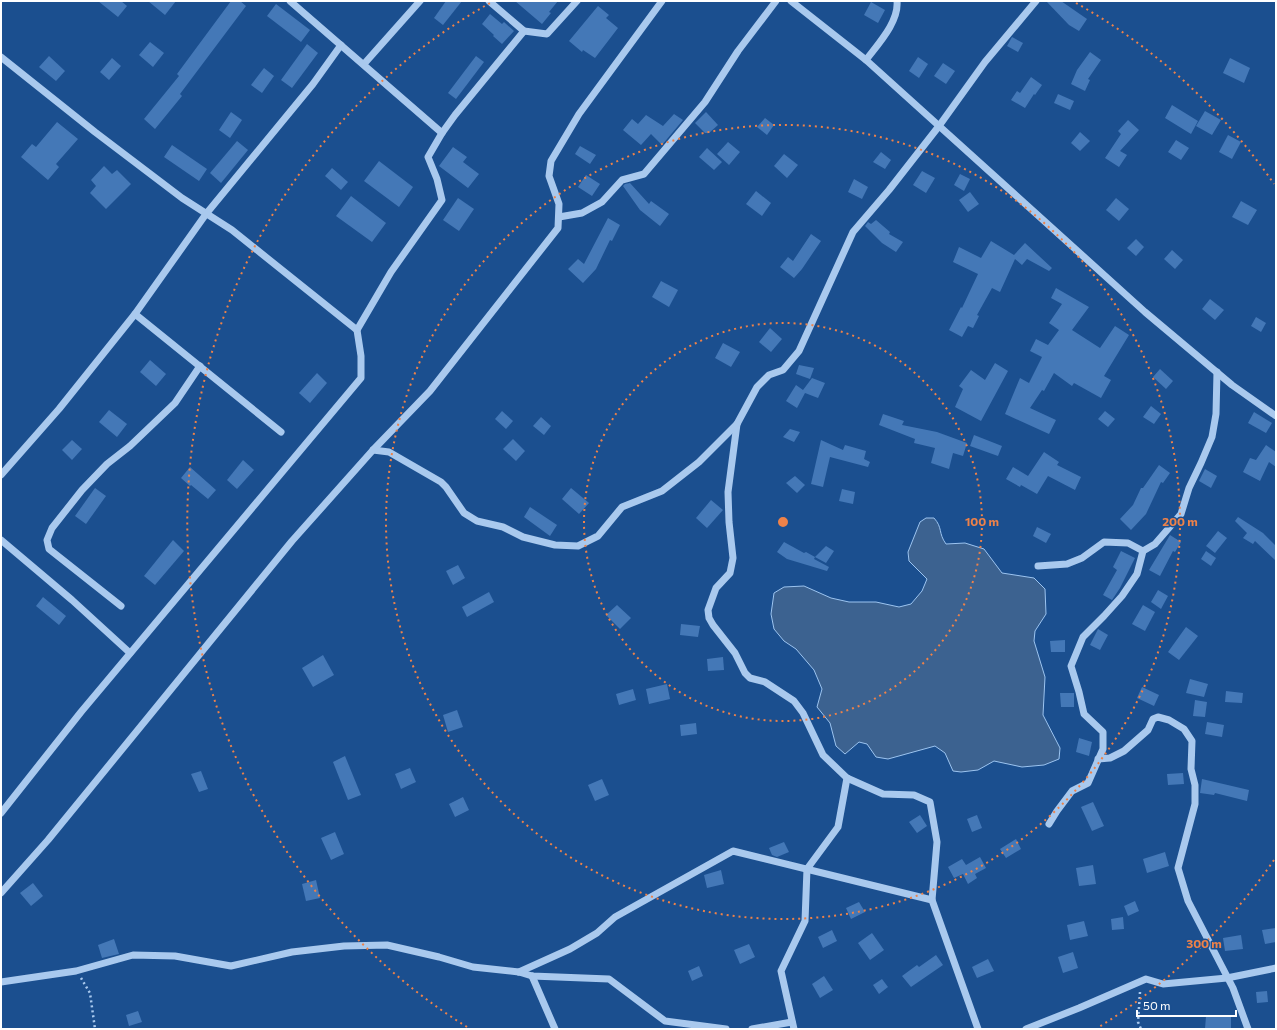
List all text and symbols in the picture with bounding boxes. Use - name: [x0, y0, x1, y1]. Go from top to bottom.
- text: 100 m: [965, 514, 999, 528]
- text: 200 m: [1162, 514, 1198, 528]
- centre of rings: [776, 515, 790, 529]
- text: 300 m: [1186, 936, 1222, 950]
- scale bar: [1137, 992, 1236, 1018]
- text: 50 m: [1143, 998, 1171, 1012]

